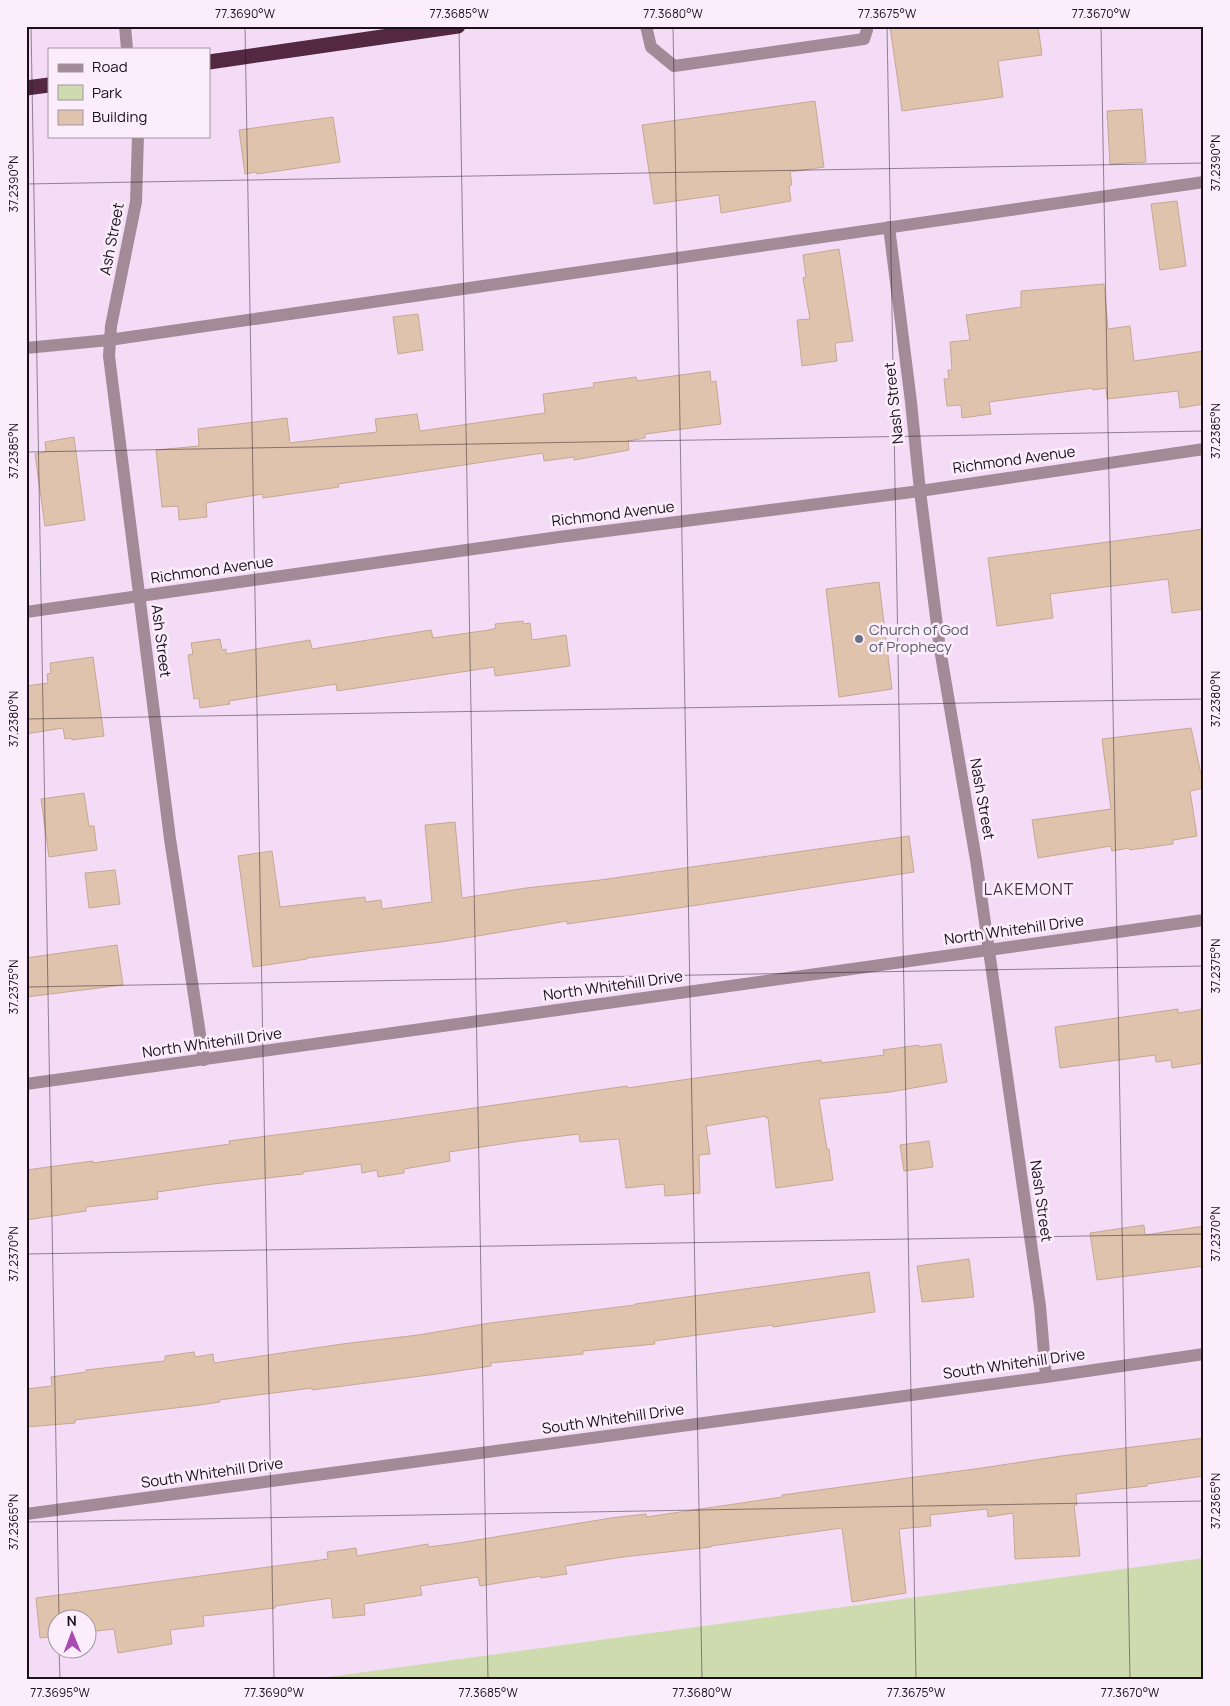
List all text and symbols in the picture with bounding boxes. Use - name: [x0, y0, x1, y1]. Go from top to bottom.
- text: 77.3690°W: [215, 5, 276, 22]
- text: 77.3685°W: [429, 5, 489, 22]
- text: 77.3680°W: [643, 5, 704, 22]
- text: 77.3675°W: [858, 5, 917, 22]
- text: 77.3670°W: [1072, 5, 1131, 22]
- legend: [48, 48, 210, 138]
- text: Road: [92, 56, 128, 77]
- text: Park: [92, 82, 122, 103]
- text: Building: [92, 106, 147, 127]
- text: 37.2390°N: [1207, 135, 1224, 191]
- text: 37.2390°N: [5, 156, 22, 212]
- street label: Ash Street: [94, 201, 129, 277]
- street label: Nash Street: [879, 361, 908, 445]
- text: 37.2385°N: [1207, 403, 1224, 459]
- text: 37.2385°N: [5, 423, 22, 479]
- street label: Richmond Avenue: [951, 440, 1077, 479]
- street label: Richmond Avenue: [550, 496, 676, 531]
- street label: Richmond Avenue: [149, 550, 275, 589]
- street label: Ash Street: [147, 603, 176, 679]
- place label: Church of God of Prophecy: [869, 619, 969, 657]
- marker: Church of God of Prophecy: [853, 633, 865, 645]
- text: 37.2380°N: [1207, 671, 1224, 727]
- text: 37.2380°N: [5, 691, 22, 747]
- street label: Nash Street: [965, 756, 1000, 841]
- district label: LAKEMONT: [984, 878, 1074, 900]
- street label: North Whitehill Drive: [943, 909, 1085, 950]
- text: 37.2375°N: [1207, 939, 1224, 993]
- text: 37.2375°N: [5, 960, 22, 1014]
- street label: North Whitehill Drive: [542, 965, 684, 1006]
- street label: North Whitehill Drive: [141, 1022, 283, 1063]
- street label: Nash Street: [1025, 1159, 1058, 1243]
- text: 37.2370°N: [1207, 1206, 1224, 1262]
- text: 37.2370°N: [5, 1226, 22, 1282]
- street label: South Whitehill Drive: [941, 1343, 1087, 1384]
- street label: South Whitehill Drive: [540, 1398, 686, 1439]
- street label: South Whitehill Drive: [139, 1452, 285, 1493]
- text: 37.2365°N: [1207, 1473, 1224, 1529]
- text: 37.2365°N: [5, 1494, 22, 1550]
- north arrow: [48, 1608, 98, 1658]
- text: N: [67, 1611, 77, 1630]
- text: 77.3695°W: [30, 1684, 91, 1701]
- text: 77.3690°W: [244, 1684, 305, 1701]
- text: 77.3685°W: [458, 1684, 518, 1701]
- text: 77.3680°W: [672, 1684, 733, 1701]
- text: 77.3675°W: [887, 1684, 946, 1701]
- text: 77.3670°W: [1101, 1684, 1160, 1701]

